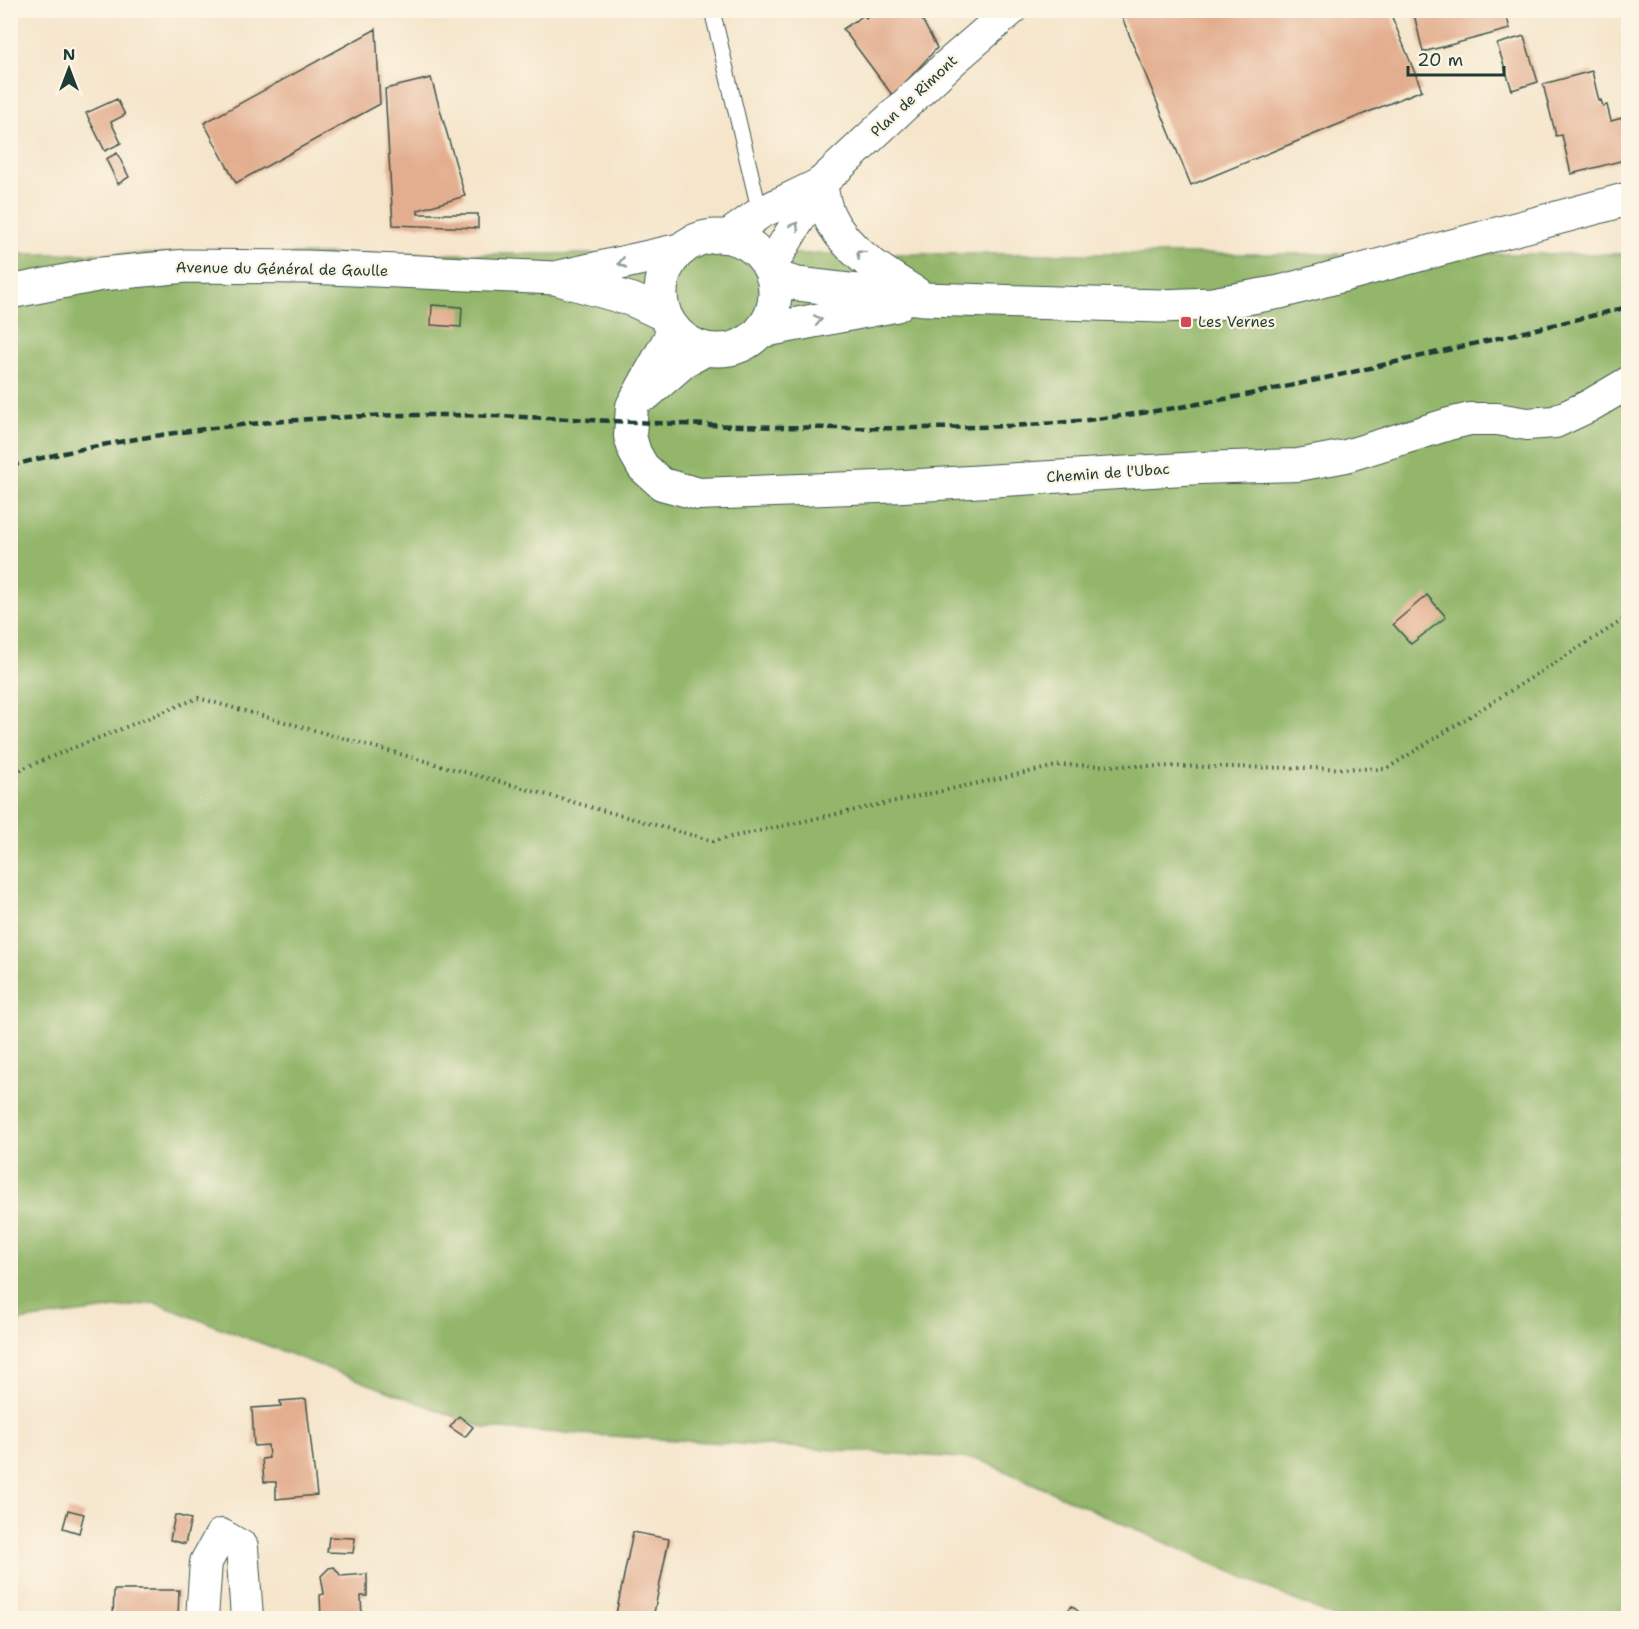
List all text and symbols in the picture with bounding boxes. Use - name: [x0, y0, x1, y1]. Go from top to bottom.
- north arrow: [39, 39, 99, 99]
- scale bar: [1408, 39, 1504, 77]
- text: N: [63, 44, 75, 65]
- text: 20 m: [1417, 48, 1463, 72]
- street label: Plan de Rimont: [866, 51, 962, 141]
- one-way arrow: [787, 222, 799, 232]
- one-way arrow: [856, 250, 867, 261]
- one-way arrow: [618, 255, 628, 268]
- street label: Avenue du Général de Gaulle: [176, 257, 388, 281]
- place label: Les Vernes: [1198, 312, 1275, 332]
- one-way arrow: [813, 314, 823, 327]
- marker: Les Vernes: [1179, 315, 1193, 329]
- street label: Chemin de l'Ubac: [1046, 459, 1170, 487]

